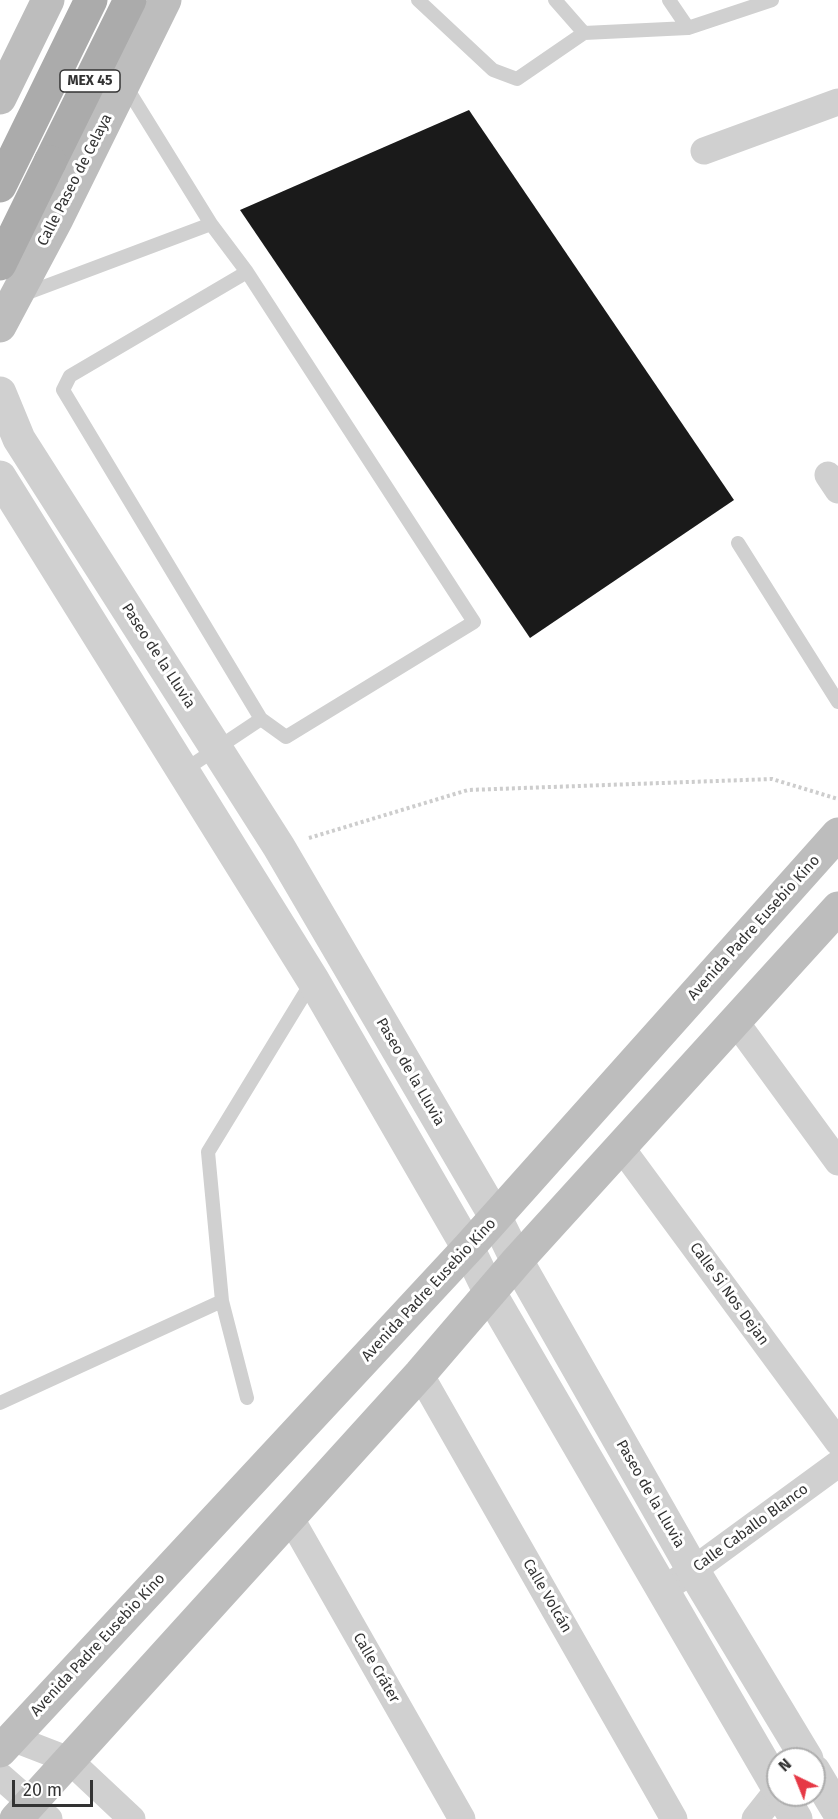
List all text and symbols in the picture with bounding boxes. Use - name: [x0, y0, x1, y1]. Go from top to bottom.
- road number: MEX 45: [60, 70, 120, 92]
- street label: Calle Paseo de Celaya: [34, 111, 116, 249]
- street label: Paseo de la Lluvia: [117, 600, 199, 712]
- street label: Avenida Padre Eusebio Kino: [684, 852, 824, 1004]
- street label: Paseo de la Lluvia: [372, 1015, 448, 1129]
- street label: Avenida Padre Eusebio Kino: [358, 1215, 500, 1365]
- street label: Calle Si Nos Dejan: [686, 1239, 772, 1349]
- street label: Paseo de la Lluvia: [612, 1437, 688, 1551]
- street label: Calle Caballo Blanco: [690, 1480, 812, 1576]
- street label: Calle Volcán: [519, 1556, 575, 1636]
- street label: Avenida Padre Eusebio Kino: [27, 1570, 169, 1720]
- street label: Calle Cráter: [349, 1630, 403, 1706]
- north arrow: [766, 1747, 826, 1807]
- text: N: [774, 1754, 795, 1776]
- scale bar: [15, 1768, 96, 1806]
- text: 20 m: [23, 1779, 62, 1801]

